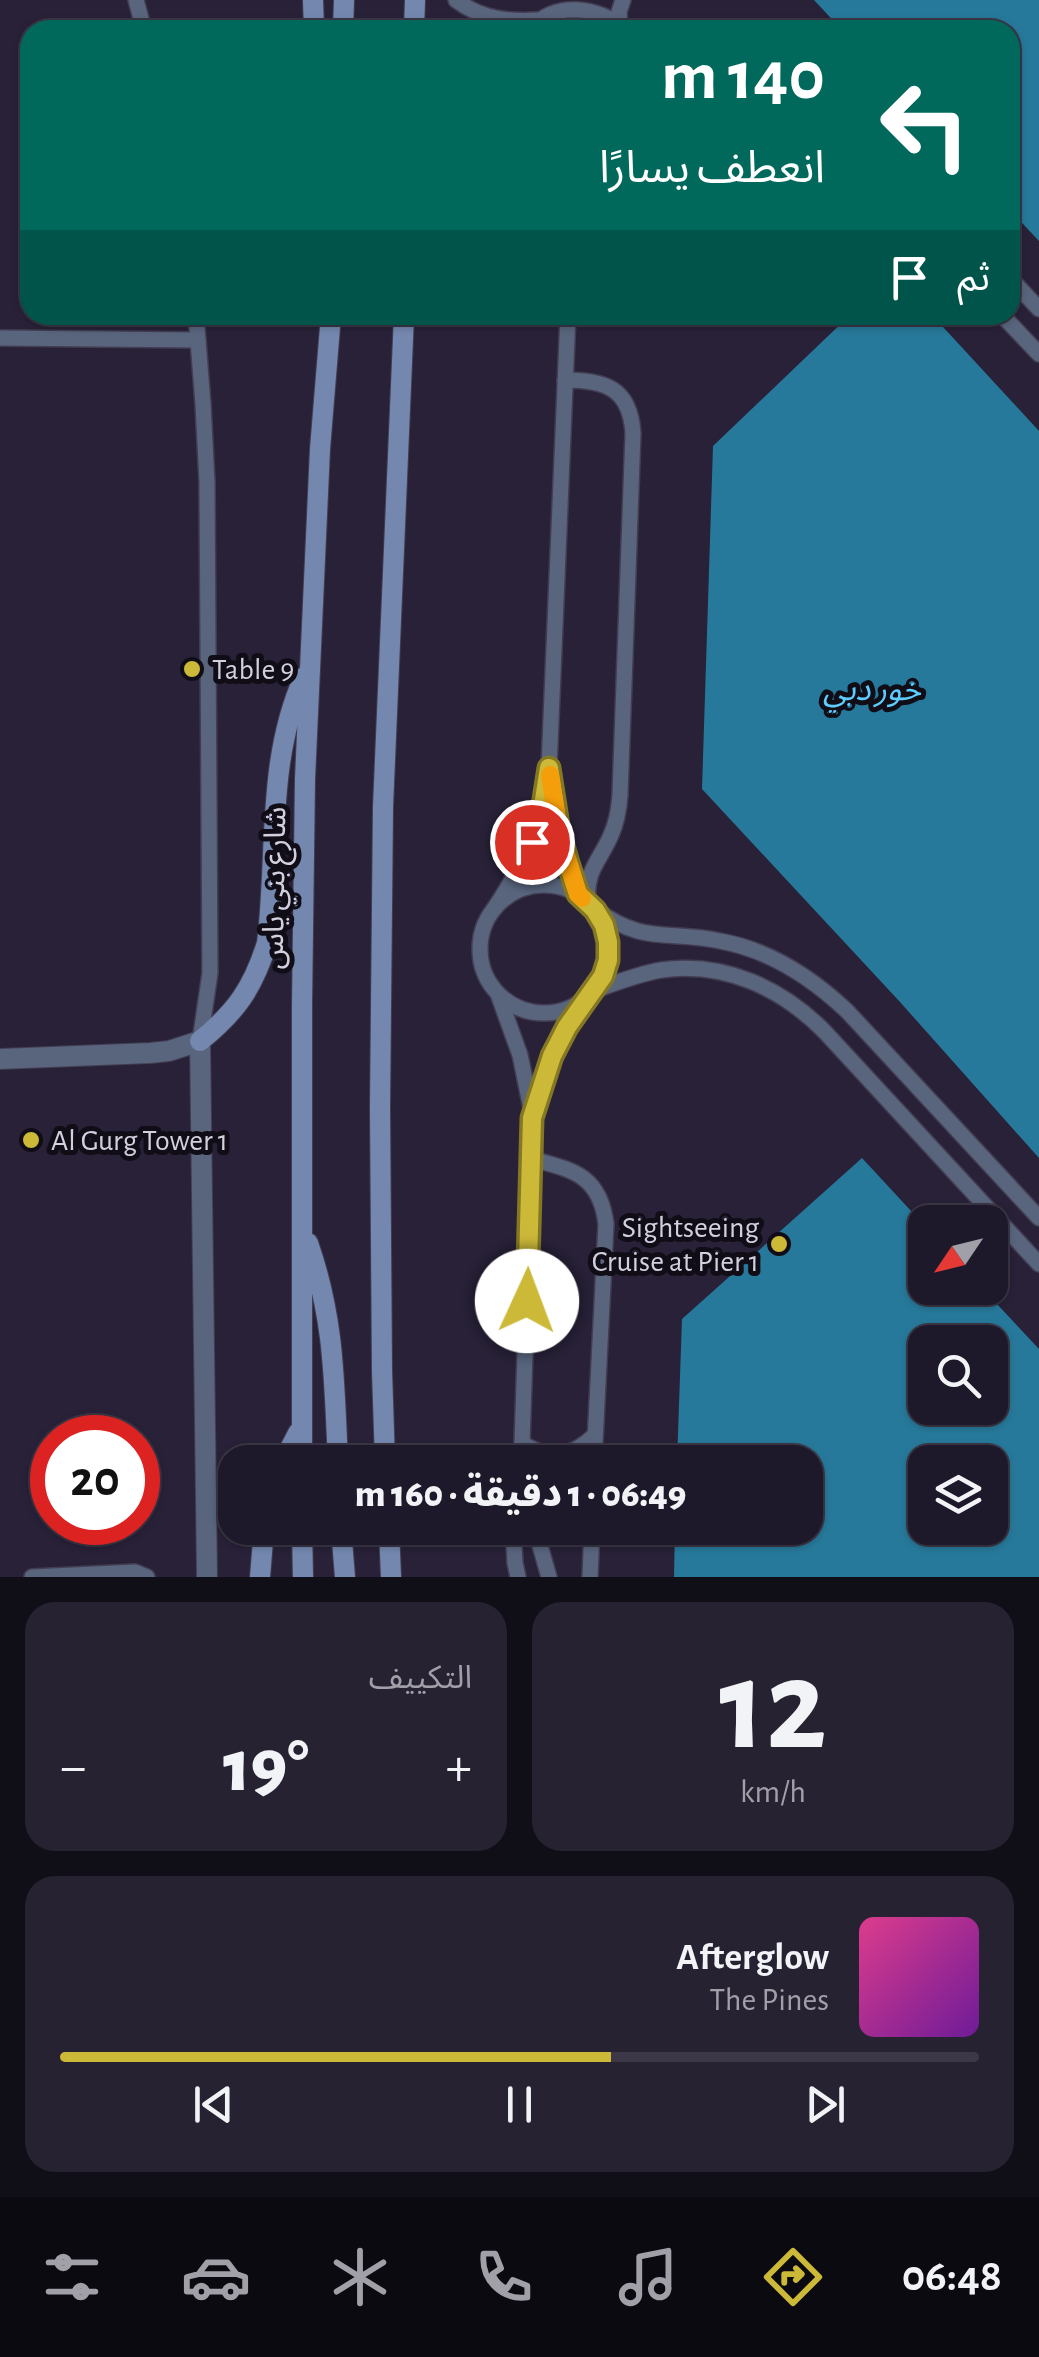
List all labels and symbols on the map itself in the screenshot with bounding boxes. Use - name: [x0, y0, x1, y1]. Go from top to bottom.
- place label: Table 9: [212, 655, 294, 685]
- marker: Table 9: [181, 658, 203, 680]
- water label: خور دبي: [823, 674, 922, 714]
- pin: [490, 800, 575, 885]
- street label: شارع بني ياس: [259, 806, 298, 970]
- place label: Al Gurg Tower 1: [51, 1126, 228, 1156]
- marker: Al Gurg Tower 1: [20, 1129, 42, 1151]
- north arrow: [908, 1205, 1008, 1305]
- place label: Sightseeing Cruise at Pier 1: [592, 1213, 759, 1277]
- marker: Sightseeing Cruise at Pier 1: [768, 1233, 790, 1255]
- position arrow: [475, 1249, 579, 1353]
- speed limit sign: 20: [30, 1415, 160, 1545]

